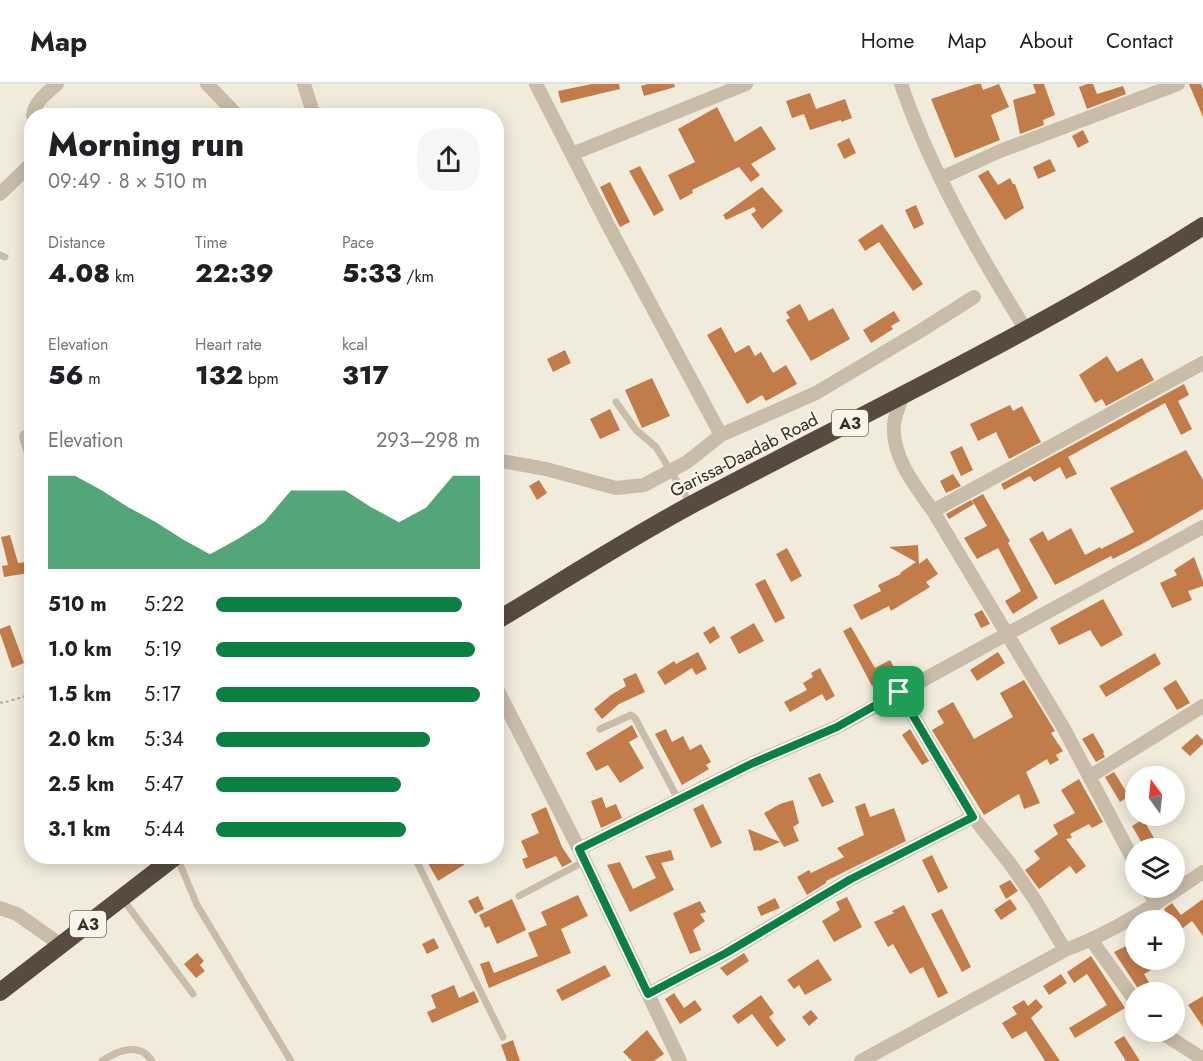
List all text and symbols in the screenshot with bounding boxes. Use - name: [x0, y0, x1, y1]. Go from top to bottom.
- text: Map: [30, 21, 87, 62]
- text: Home: [861, 26, 914, 56]
- text: Map: [947, 26, 987, 56]
- text: About: [1020, 26, 1073, 56]
- text: Contact: [1106, 26, 1173, 56]
- text: Morning run: [48, 121, 244, 168]
- button: share: [417, 128, 480, 191]
- text: 09:49 · 8 × 510 m: [48, 167, 207, 196]
- text: Distance: [48, 231, 105, 254]
- text: Time: [195, 231, 227, 254]
- text: Pace: [342, 231, 374, 254]
- text: 4.08: [48, 254, 110, 292]
- text: 22:39: [195, 254, 274, 292]
- text: 5:33: [342, 254, 401, 292]
- text: km: [110, 265, 135, 288]
- text: /km: [401, 265, 434, 288]
- text: Elevation: [48, 333, 108, 356]
- text: Heart rate: [195, 333, 262, 356]
- text: kcal: [342, 333, 368, 356]
- text: 56: [48, 356, 84, 394]
- text: 132: [195, 356, 243, 394]
- text: 317: [342, 356, 389, 394]
- text: m: [84, 367, 101, 390]
- text: bpm: [243, 367, 279, 390]
- street label: Garissa-Daadab Road: [665, 406, 823, 504]
- road number: A3: [832, 410, 868, 436]
- text: Elevation: [48, 426, 123, 455]
- text: 293–298 m: [376, 426, 480, 455]
- text: 510 m: [48, 590, 107, 619]
- text: 5:22: [144, 590, 184, 619]
- text: 1.0 km: [48, 635, 112, 664]
- text: 5:19: [144, 635, 182, 664]
- pin: [873, 666, 924, 717]
- icon: arrive: [882, 675, 915, 708]
- text: 1.5 km: [48, 680, 111, 709]
- text: 5:17: [144, 680, 181, 709]
- text: 2.0 km: [48, 725, 115, 754]
- text: 5:34: [144, 725, 184, 754]
- north arrow: [1125, 766, 1185, 826]
- map controls: [1125, 766, 1185, 1042]
- text: 2.5 km: [48, 770, 114, 799]
- text: 5:47: [144, 770, 183, 799]
- text: 3.1 km: [48, 815, 111, 844]
- text: 5:44: [144, 815, 185, 844]
- button: layers: [1125, 838, 1185, 898]
- button: +: [1125, 910, 1185, 970]
- road number: A3: [70, 911, 106, 937]
- button: −: [1125, 982, 1185, 1042]

